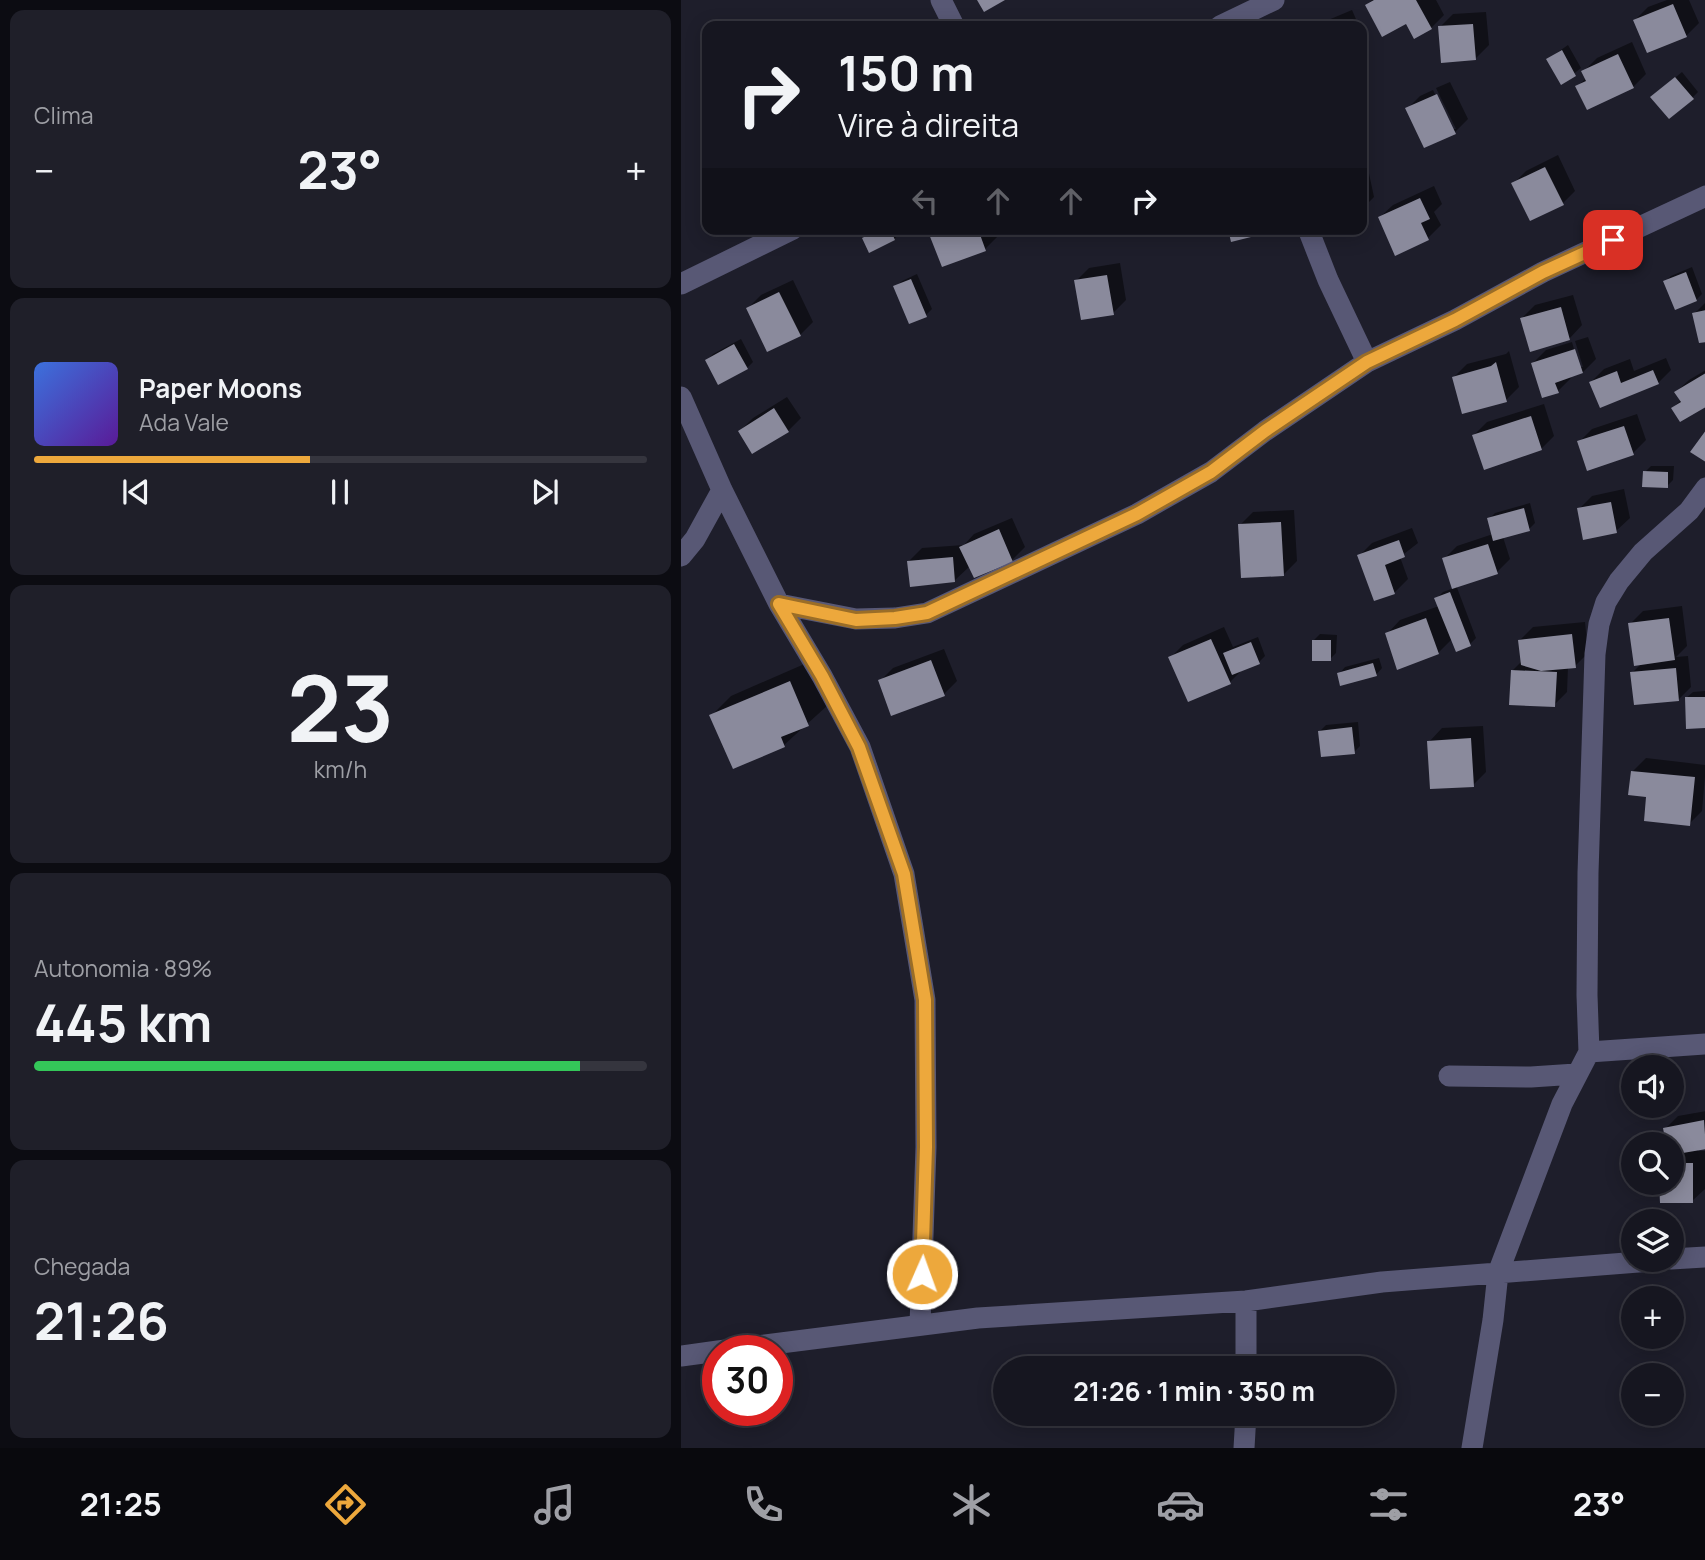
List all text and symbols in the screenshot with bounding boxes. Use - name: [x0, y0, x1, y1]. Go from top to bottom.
- text: 150 m: [838, 39, 974, 106]
- icon: right: [723, 49, 814, 140]
- text: Clima: [34, 99, 93, 131]
- text: Vire à direita: [838, 103, 1019, 147]
- text: 23°: [298, 134, 382, 205]
- text: −: [34, 144, 55, 196]
- text: +: [625, 144, 647, 196]
- icon: left: [906, 182, 944, 220]
- icon: ahead: [979, 182, 1017, 220]
- icon: ahead: [1052, 182, 1090, 220]
- icon: right: [1125, 182, 1163, 220]
- pin: [1583, 210, 1643, 270]
- icon: arrive: [1594, 221, 1632, 259]
- text: Paper Moons: [139, 370, 302, 406]
- text: Ada Vale: [139, 406, 229, 438]
- icon: previous: [117, 473, 155, 511]
- icon: pause: [321, 473, 359, 511]
- icon: next: [526, 473, 564, 511]
- text: 23: [287, 645, 394, 769]
- text: km/h: [314, 753, 367, 785]
- text: Autonomia · 89%: [34, 952, 212, 984]
- text: 445 km: [34, 987, 212, 1058]
- map controls: [1621, 1055, 1684, 1426]
- button: sound: [1621, 1055, 1684, 1118]
- button: search: [1621, 1132, 1684, 1195]
- button: layers: [1621, 1209, 1684, 1272]
- position arrow: [885, 1237, 959, 1311]
- text: Chegada: [34, 1250, 130, 1282]
- text: 21:26: [34, 1285, 169, 1356]
- button: +: [1621, 1286, 1684, 1349]
- speed limit sign: 30: [702, 1335, 793, 1426]
- button: −: [1621, 1363, 1684, 1426]
- text: 21:26 · 1 min · 350 m: [1073, 1373, 1315, 1409]
- icon: directions: [321, 1480, 370, 1529]
- icon: music: [530, 1480, 579, 1529]
- icon: phone: [739, 1480, 788, 1529]
- icon: climate: [947, 1480, 996, 1529]
- icon: car: [1156, 1480, 1205, 1529]
- icon: filters: [1364, 1480, 1413, 1529]
- text: 21:25: [80, 1482, 162, 1526]
- text: 23°: [1573, 1482, 1625, 1526]

